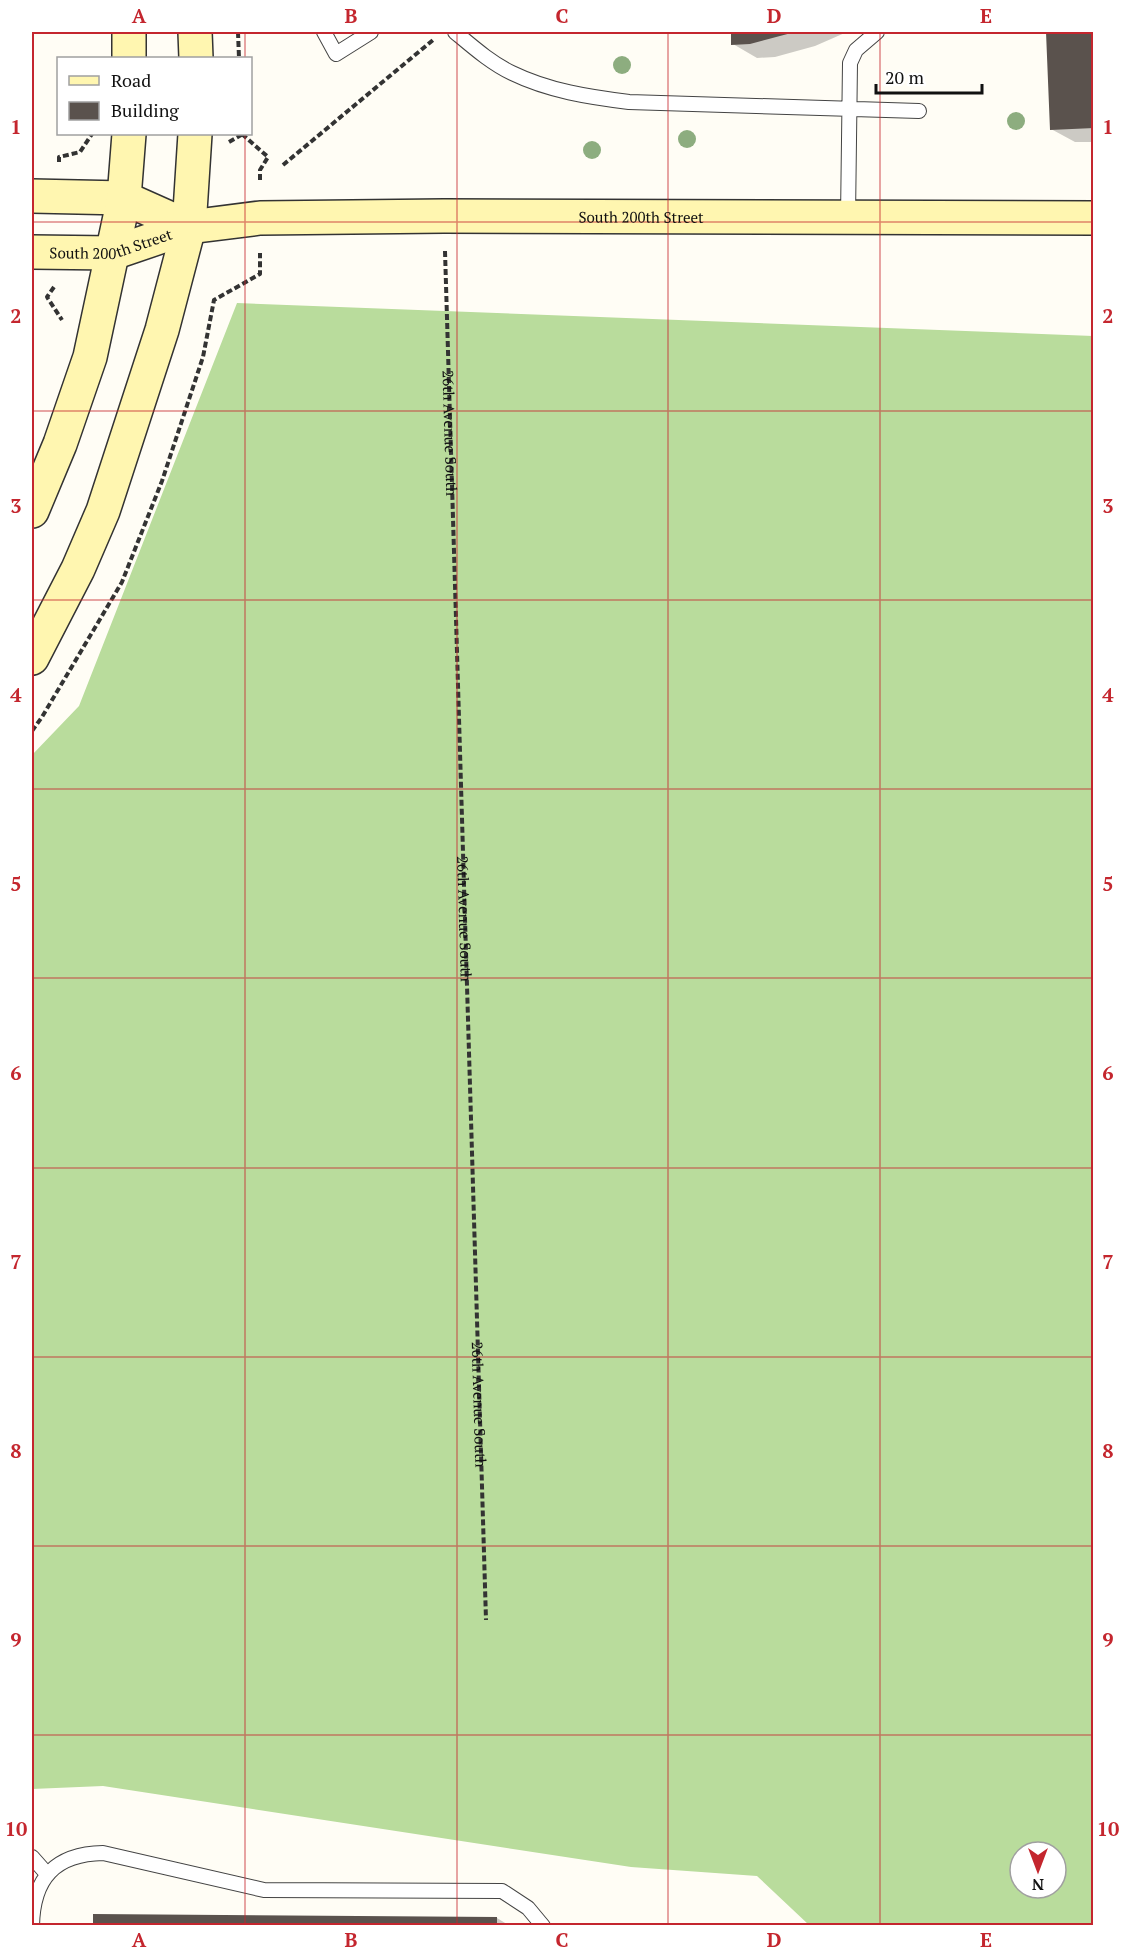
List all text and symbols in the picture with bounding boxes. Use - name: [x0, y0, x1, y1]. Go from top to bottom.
- text: A: [132, 2, 147, 29]
- text: B: [345, 2, 358, 29]
- text: C: [555, 2, 569, 29]
- text: D: [767, 2, 781, 29]
- text: E: [980, 2, 992, 29]
- legend: [57, 57, 252, 135]
- scale bar: [876, 57, 982, 95]
- text: 20 m: [885, 65, 925, 89]
- text: Road: [111, 68, 151, 92]
- text: Building: [111, 98, 179, 122]
- text: 1: [10, 113, 22, 140]
- text: 1: [1102, 113, 1114, 140]
- street label: South 200th Street: [578, 206, 704, 227]
- street label: South 200th Street: [49, 223, 175, 263]
- text: 2: [10, 302, 22, 329]
- text: 2: [1102, 302, 1114, 329]
- street label: 26th Avenue South: [439, 370, 462, 496]
- text: 3: [10, 492, 22, 519]
- text: 3: [1102, 492, 1114, 519]
- text: 4: [10, 681, 22, 708]
- text: 4: [1102, 681, 1114, 708]
- street label: 26th Avenue South: [453, 855, 477, 982]
- text: 5: [10, 870, 22, 897]
- text: 5: [1102, 870, 1114, 897]
- text: 6: [10, 1059, 22, 1086]
- text: 6: [1102, 1059, 1114, 1086]
- text: 7: [10, 1248, 22, 1275]
- text: 7: [1102, 1248, 1114, 1275]
- street label: 26th Avenue South: [468, 1341, 491, 1468]
- text: 8: [10, 1437, 22, 1464]
- text: 8: [1102, 1437, 1114, 1464]
- text: 9: [10, 1626, 22, 1653]
- text: 9: [1102, 1626, 1114, 1653]
- text: 10: [5, 1815, 27, 1842]
- text: 10: [1097, 1815, 1119, 1842]
- north arrow: [1008, 1840, 1068, 1900]
- text: N: [1032, 1874, 1044, 1896]
- text: A: [132, 1926, 147, 1953]
- text: B: [345, 1926, 358, 1953]
- text: C: [555, 1926, 569, 1953]
- text: D: [767, 1926, 781, 1953]
- text: E: [980, 1926, 992, 1953]

